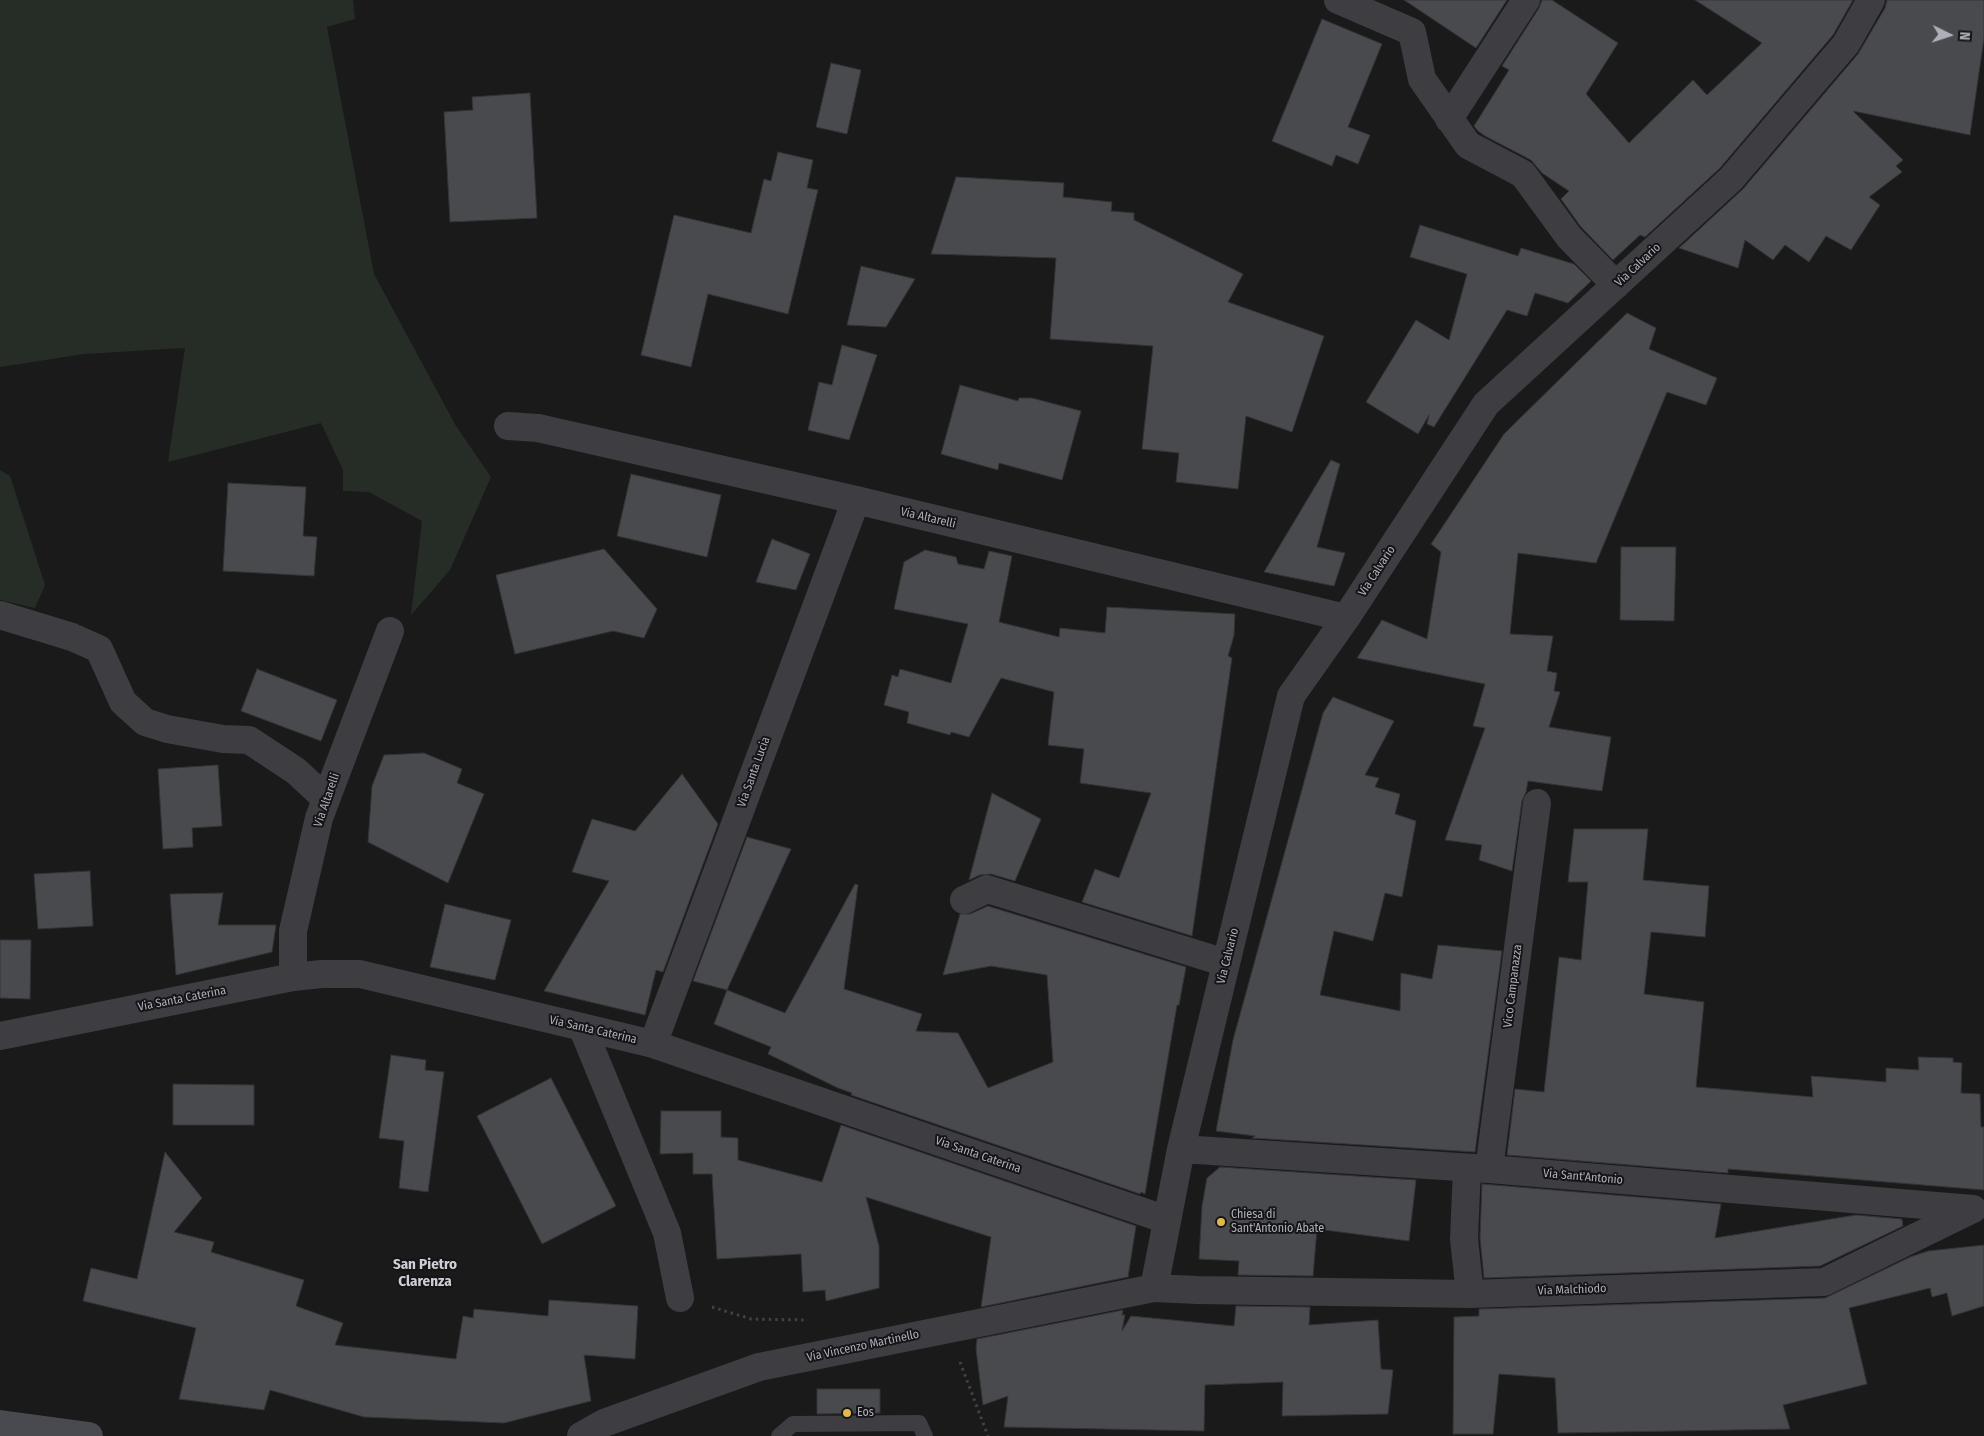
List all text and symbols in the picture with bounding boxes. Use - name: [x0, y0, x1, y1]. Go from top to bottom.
- north arrow: [1924, 10, 1974, 60]
- text: N: [1956, 31, 1973, 41]
- street label: Via Calvario: [1612, 240, 1664, 290]
- street label: Via Altarelli: [899, 505, 957, 531]
- street label: Via Calvario: [1355, 543, 1399, 599]
- street label: Via Santa Lucia: [735, 735, 773, 809]
- street label: Via Altarelli: [311, 771, 343, 829]
- street label: Via Calvario: [1214, 927, 1242, 985]
- street label: Vico Campanazza: [1501, 944, 1525, 1028]
- street label: Via Santa Caterina: [137, 983, 227, 1015]
- street label: Via Santa Caterina: [548, 1013, 638, 1047]
- street label: Via Santa Caterina: [933, 1134, 1023, 1176]
- street label: Via Sant'Antonio: [1542, 1166, 1624, 1188]
- place label: Chiesa di Sant'Antonio Abate: [1231, 1208, 1324, 1236]
- marker: Chiesa di Sant'Antonio Abate: [1215, 1216, 1227, 1228]
- district label: San Pietro Clarenza: [393, 1256, 457, 1291]
- street label: Via Malchiodo: [1537, 1282, 1607, 1298]
- street label: Via Vincenzo Martinello: [805, 1327, 921, 1365]
- place label: Eos: [857, 1406, 874, 1420]
- marker: Eos: [841, 1407, 853, 1419]

